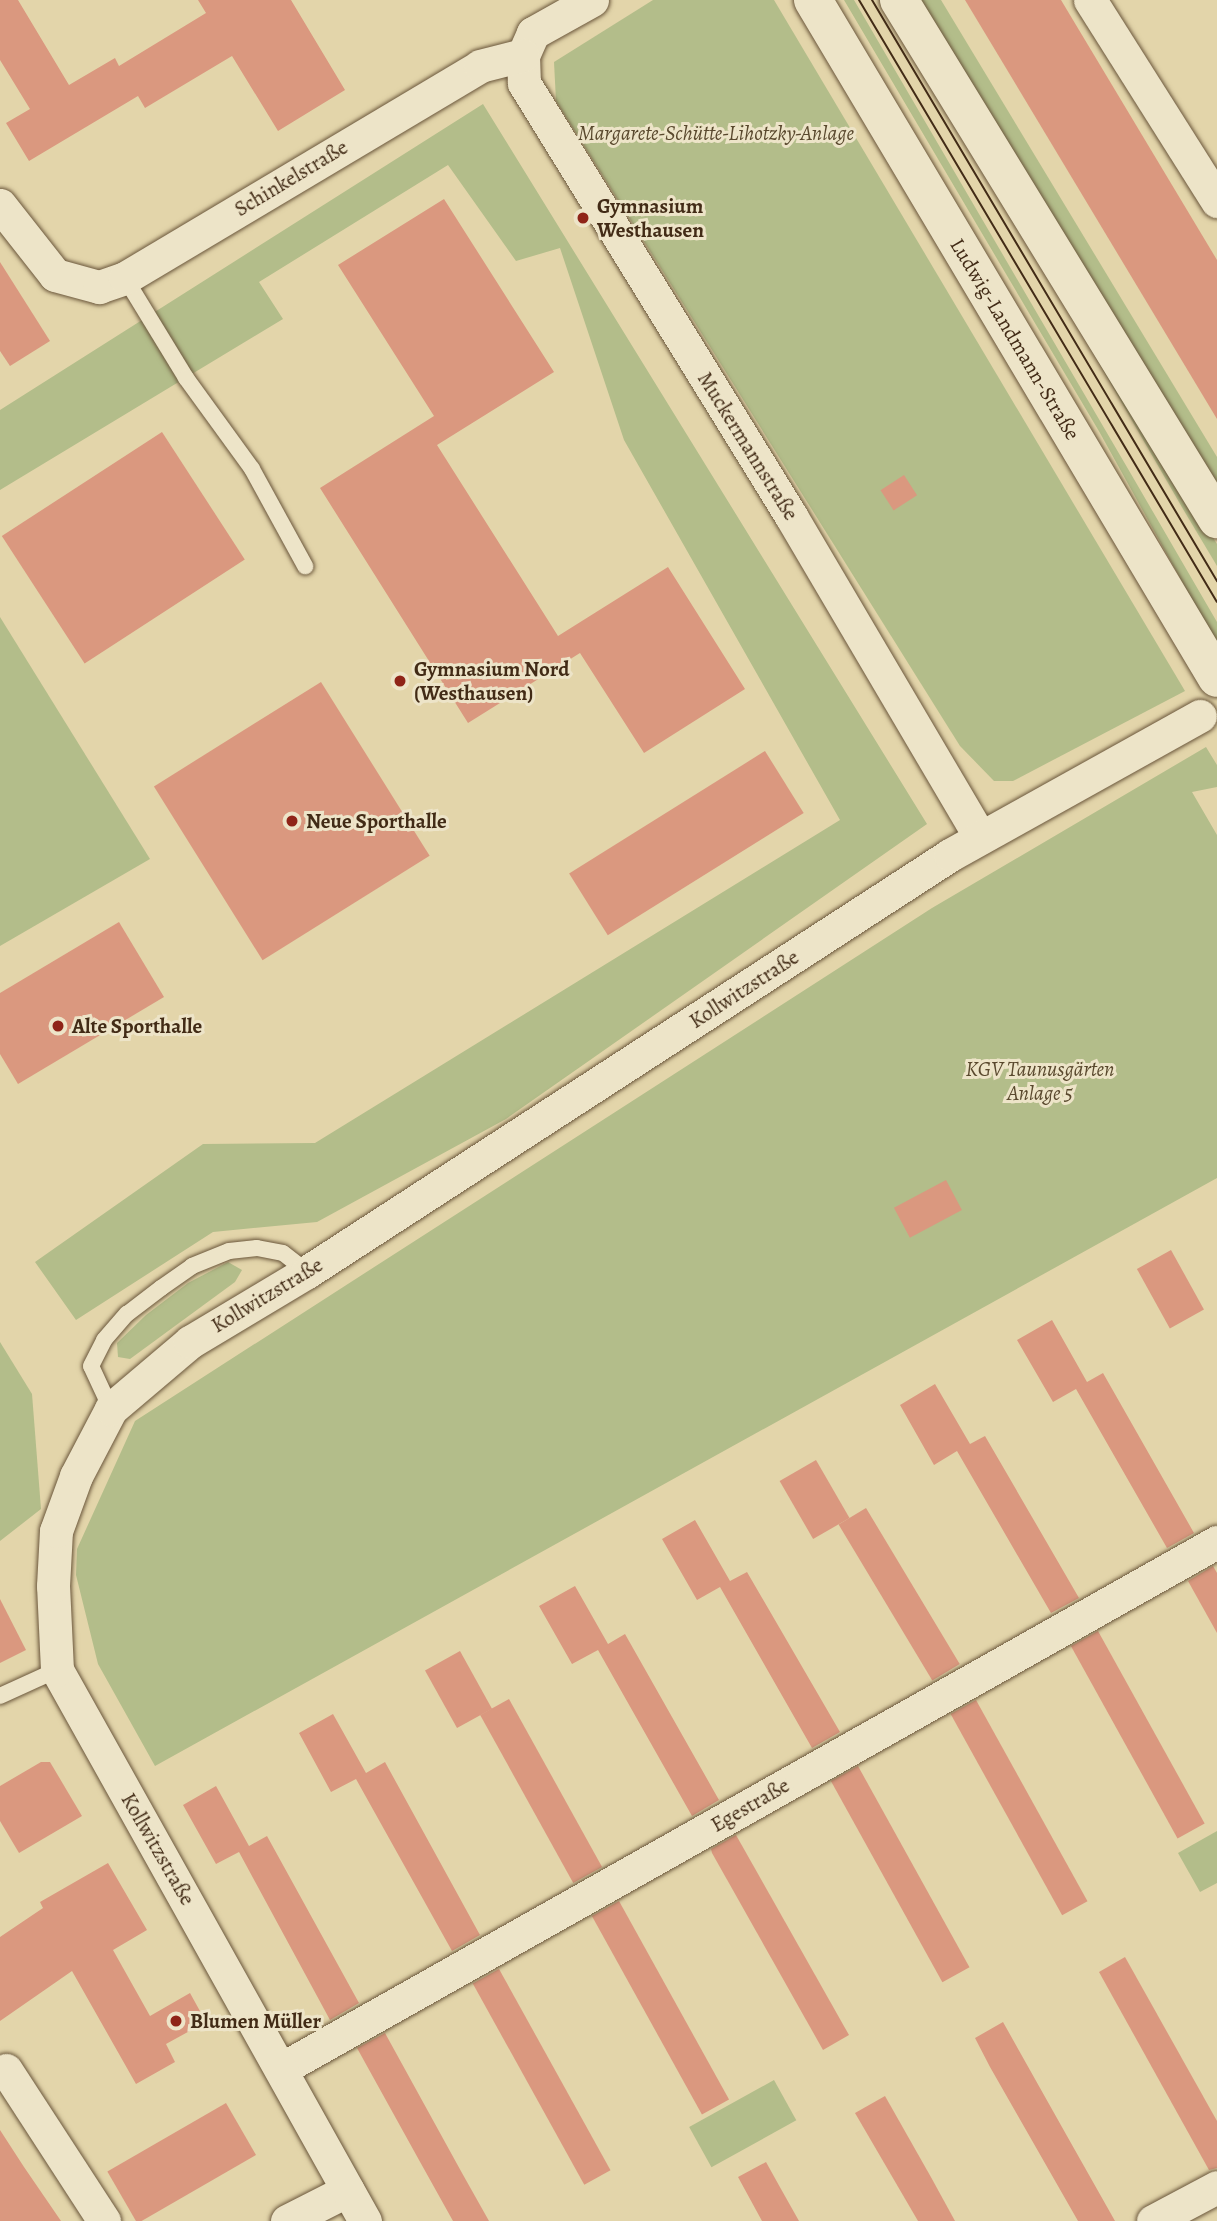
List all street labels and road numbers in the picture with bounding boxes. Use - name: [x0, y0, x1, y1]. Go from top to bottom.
- street label: Schinkelstraße: [230, 134, 352, 222]
- street label: Ludwig-Landmann-Straße: [945, 234, 1085, 444]
- street label: Muckermannstraße: [692, 367, 804, 525]
- street label: Kollwitzstraße: [685, 944, 803, 1034]
- street label: Kollwitzstraße: [207, 1252, 327, 1338]
- street label: Egestraße: [706, 1773, 794, 1837]
- street label: Kollwitzstraße: [116, 1788, 200, 1910]

